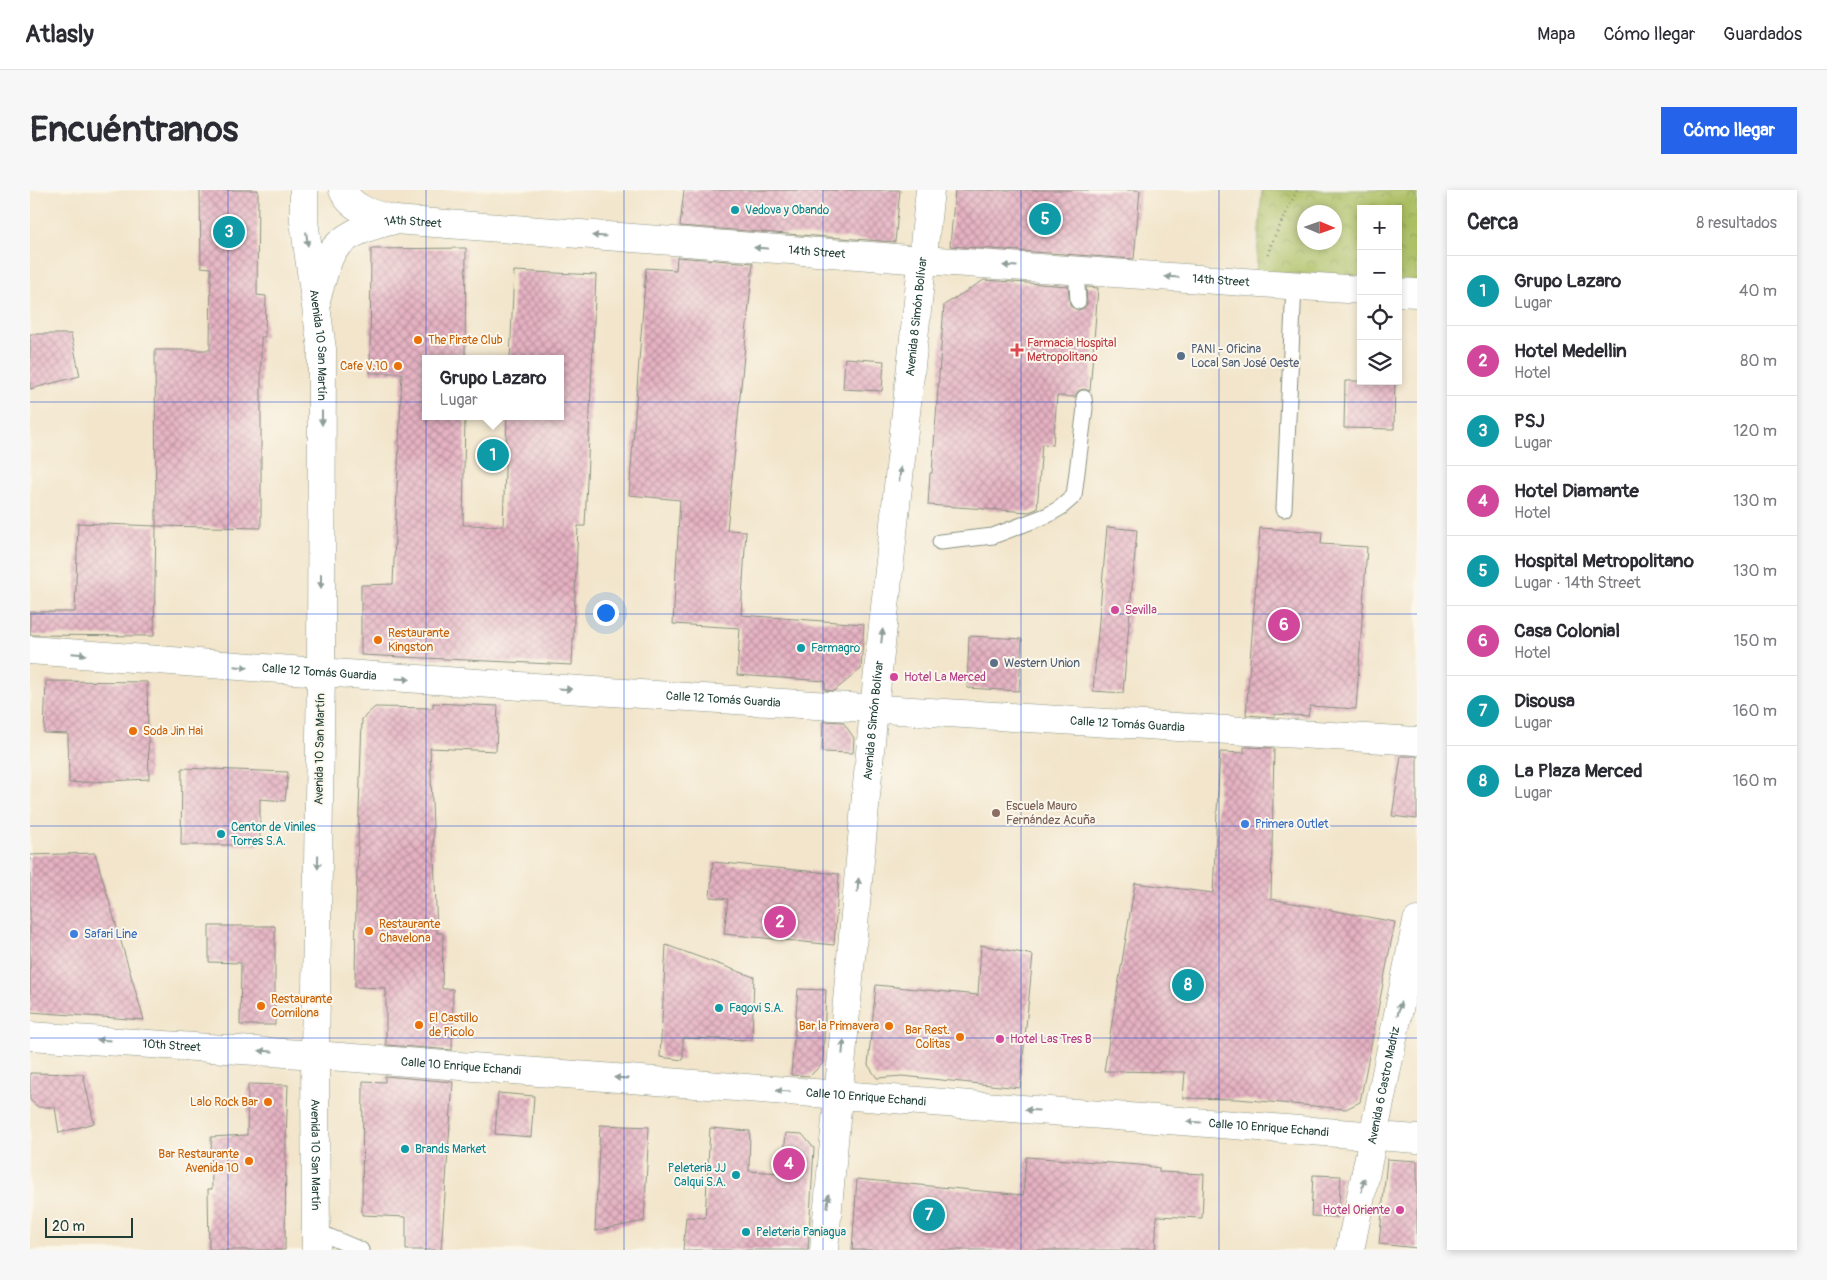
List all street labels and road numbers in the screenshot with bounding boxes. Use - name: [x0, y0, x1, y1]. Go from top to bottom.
- street label: 14th Street: [383, 212, 442, 231]
- street label: 14th Street: [788, 242, 846, 262]
- street label: Avenida 8 Simón Bolívar: [902, 255, 930, 377]
- street label: 14th Street: [1192, 271, 1250, 290]
- street label: Avenida 10 San Martín: [306, 288, 330, 401]
- street label: Avenida 8 Simón Bolívar: [860, 659, 887, 781]
- street label: Calle 12 Tomás Guardia: [261, 660, 377, 684]
- street label: Calle 12 Tomás Guardia: [665, 688, 782, 710]
- street label: Avenida 10 San Martín: [312, 693, 328, 805]
- street label: Calle 12 Tomás Guardia: [1070, 713, 1186, 735]
- street label: Avenida 6 Castro Madriz: [1364, 1025, 1403, 1146]
- street label: 10th Street: [142, 1036, 202, 1055]
- street label: Calle 10 Enrique Echandi: [400, 1054, 522, 1078]
- street label: Calle 10 Enrique Echandi: [805, 1085, 926, 1109]
- street label: Avenida 10 San Martín: [308, 1099, 323, 1211]
- street label: Calle 10 Enrique Echandi: [1208, 1116, 1329, 1140]

